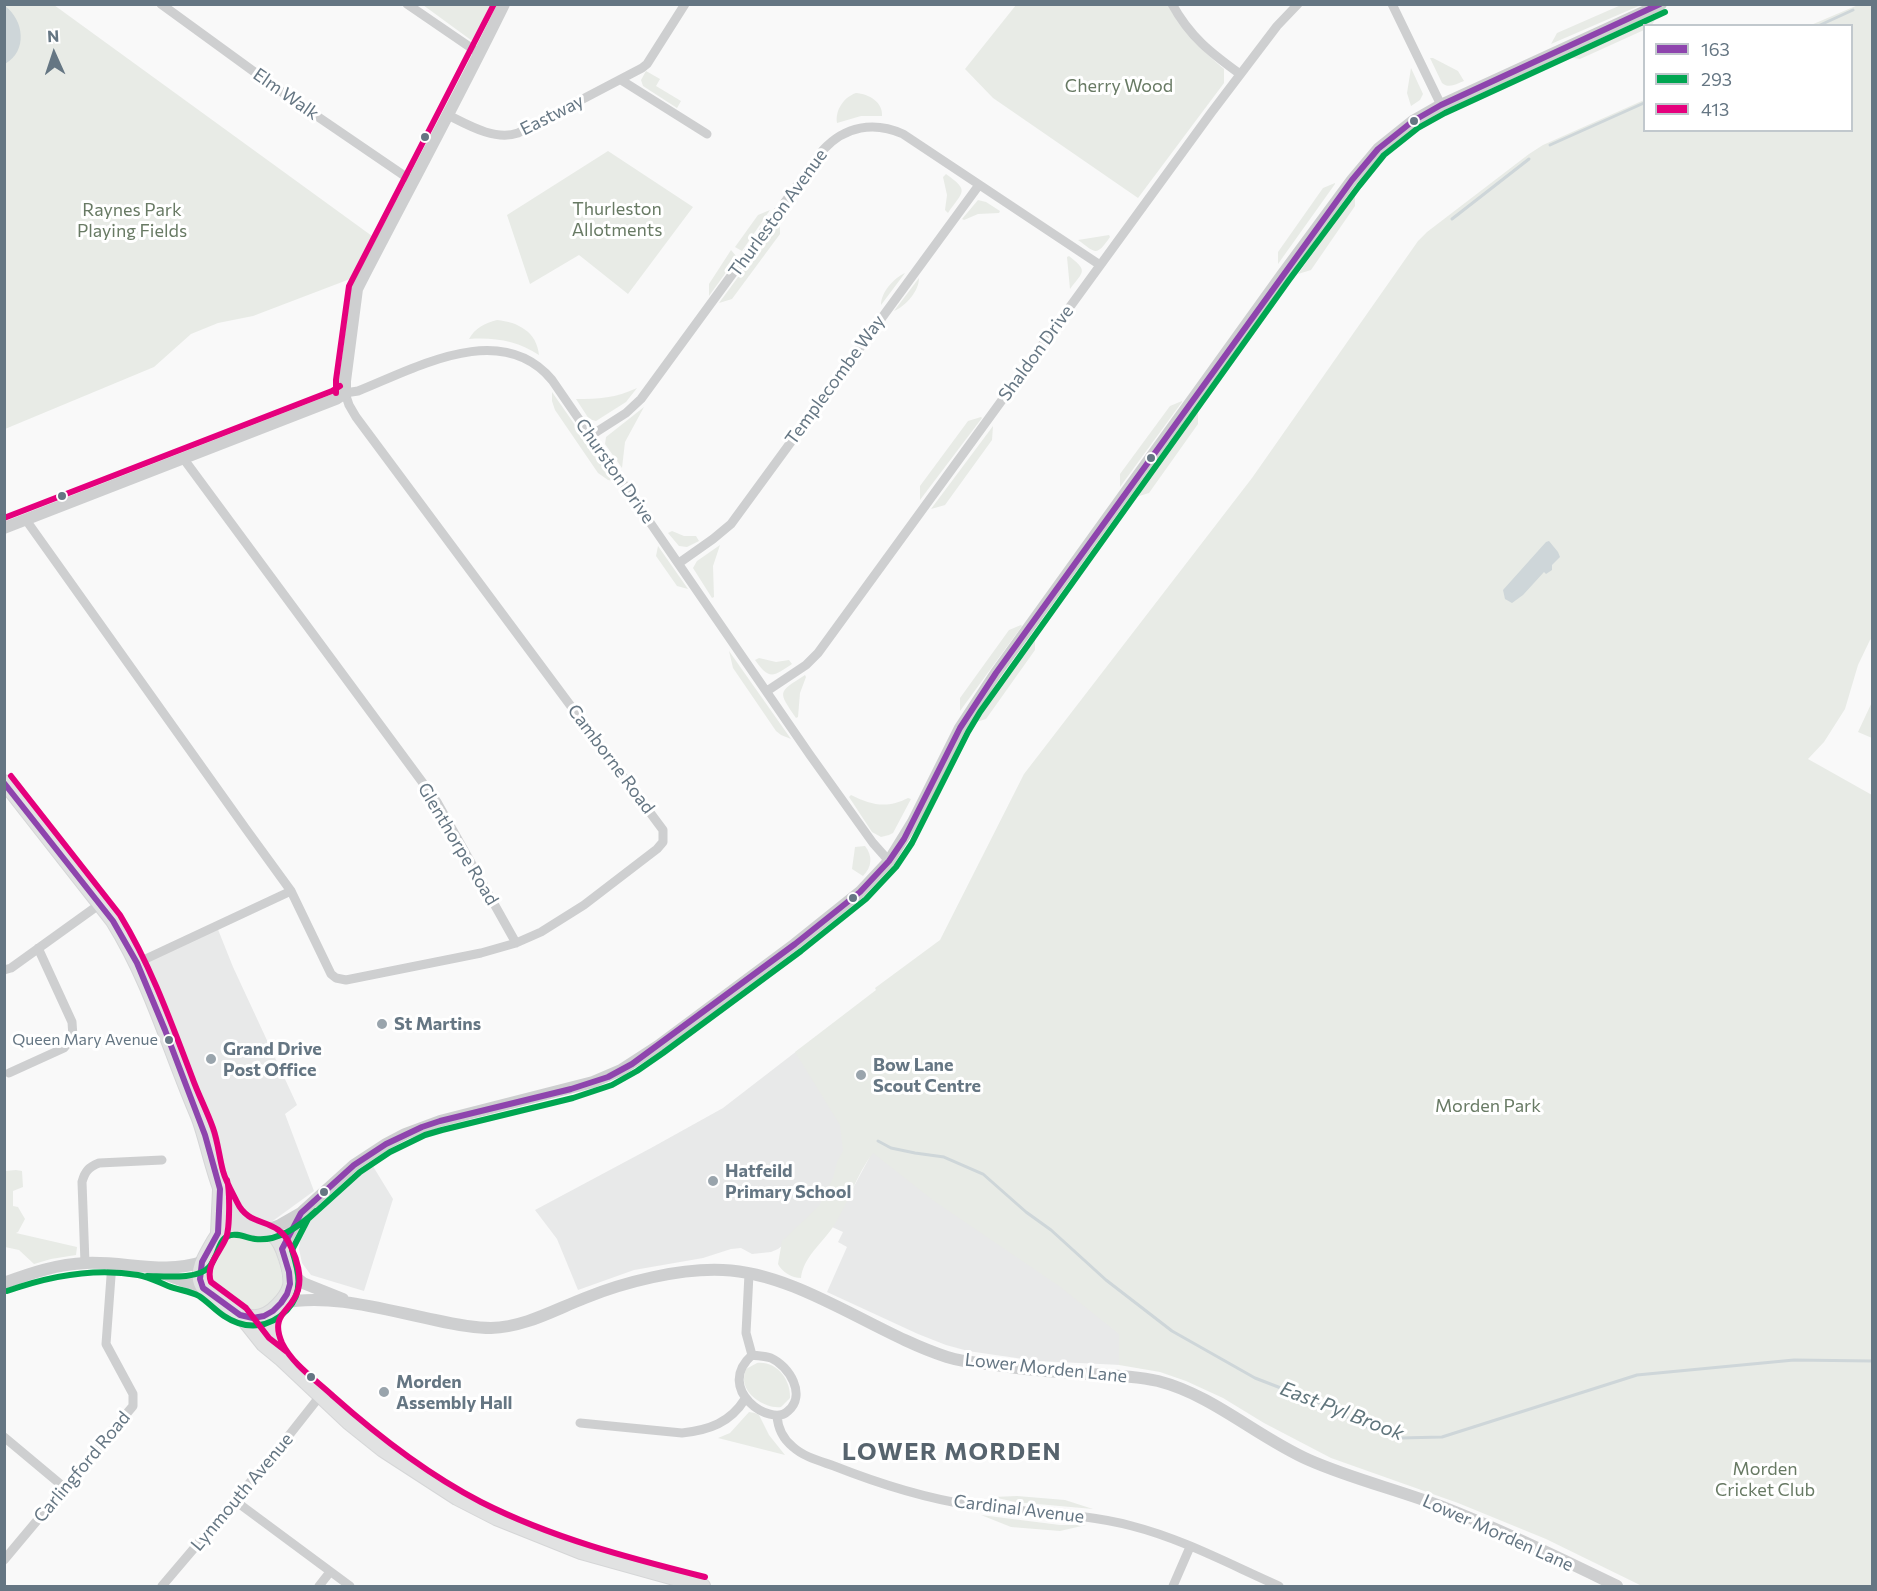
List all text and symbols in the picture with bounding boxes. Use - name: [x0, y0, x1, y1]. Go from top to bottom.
- north arrow: [24, 24, 84, 84]
- legend: [1643, 24, 1853, 132]
- text: N: [47, 26, 60, 45]
- text: 163: [1701, 38, 1730, 60]
- street label: Elm Walk: [249, 63, 323, 125]
- text: 293: [1701, 68, 1732, 90]
- park label: Cherry Wood: [1065, 75, 1173, 97]
- street label: Eastway: [517, 90, 587, 140]
- text: 413: [1701, 98, 1729, 120]
- unlabelled marker: [1408, 115, 1420, 127]
- unlabelled marker: [419, 131, 431, 143]
- street label: Thurleston Avenue: [724, 145, 832, 281]
- park label: Thurleston Allotments: [572, 198, 662, 240]
- park label: Raynes Park Playing Fields: [77, 199, 187, 242]
- street label: Shaldon Drive: [994, 301, 1078, 405]
- street label: Templecombe Way: [781, 311, 889, 449]
- street label: Churston Drive: [571, 414, 659, 528]
- unlabelled marker: [1145, 452, 1157, 464]
- unlabelled marker: [56, 490, 68, 502]
- street label: Camborne Road: [563, 700, 659, 818]
- street label: Glenthorpe Road: [413, 779, 503, 909]
- unlabelled marker: [847, 892, 859, 904]
- place label: St Martins: [394, 1013, 481, 1035]
- marker: St Martins: [375, 1017, 389, 1031]
- place label: Queen Mary Avenue: [12, 1030, 158, 1050]
- marker: Queen Mary Avenue: [163, 1034, 175, 1046]
- place label: Grand Drive Post Office: [223, 1038, 322, 1080]
- marker: Grand Drive Post Office: [204, 1052, 218, 1066]
- place label: Bow Lane Scout Centre: [873, 1054, 981, 1096]
- marker: Bow Lane Scout Centre: [854, 1068, 868, 1082]
- park label: Morden Park: [1435, 1095, 1541, 1117]
- place label: Hatfeild Primary School: [725, 1160, 851, 1202]
- marker: Hatfeild Primary School: [706, 1174, 720, 1188]
- unlabelled marker: [318, 1186, 330, 1198]
- street label: Lower Morden Lane: [964, 1349, 1128, 1387]
- unlabelled marker: [305, 1371, 317, 1383]
- place label: Morden Assembly Hall: [396, 1371, 513, 1414]
- water label: East Pyl Brook: [1277, 1376, 1407, 1446]
- marker: Morden Assembly Hall: [377, 1385, 391, 1399]
- street label: Carlingford Road: [29, 1407, 135, 1527]
- street label: Lynmouth Avenue: [186, 1429, 298, 1555]
- district label: LOWER MORDEN: [842, 1438, 1062, 1466]
- park label: Morden Cricket Club: [1715, 1458, 1815, 1500]
- street label: Cardinal Avenue: [952, 1490, 1086, 1528]
- street label: Lower Morden Lane: [1419, 1490, 1577, 1576]

